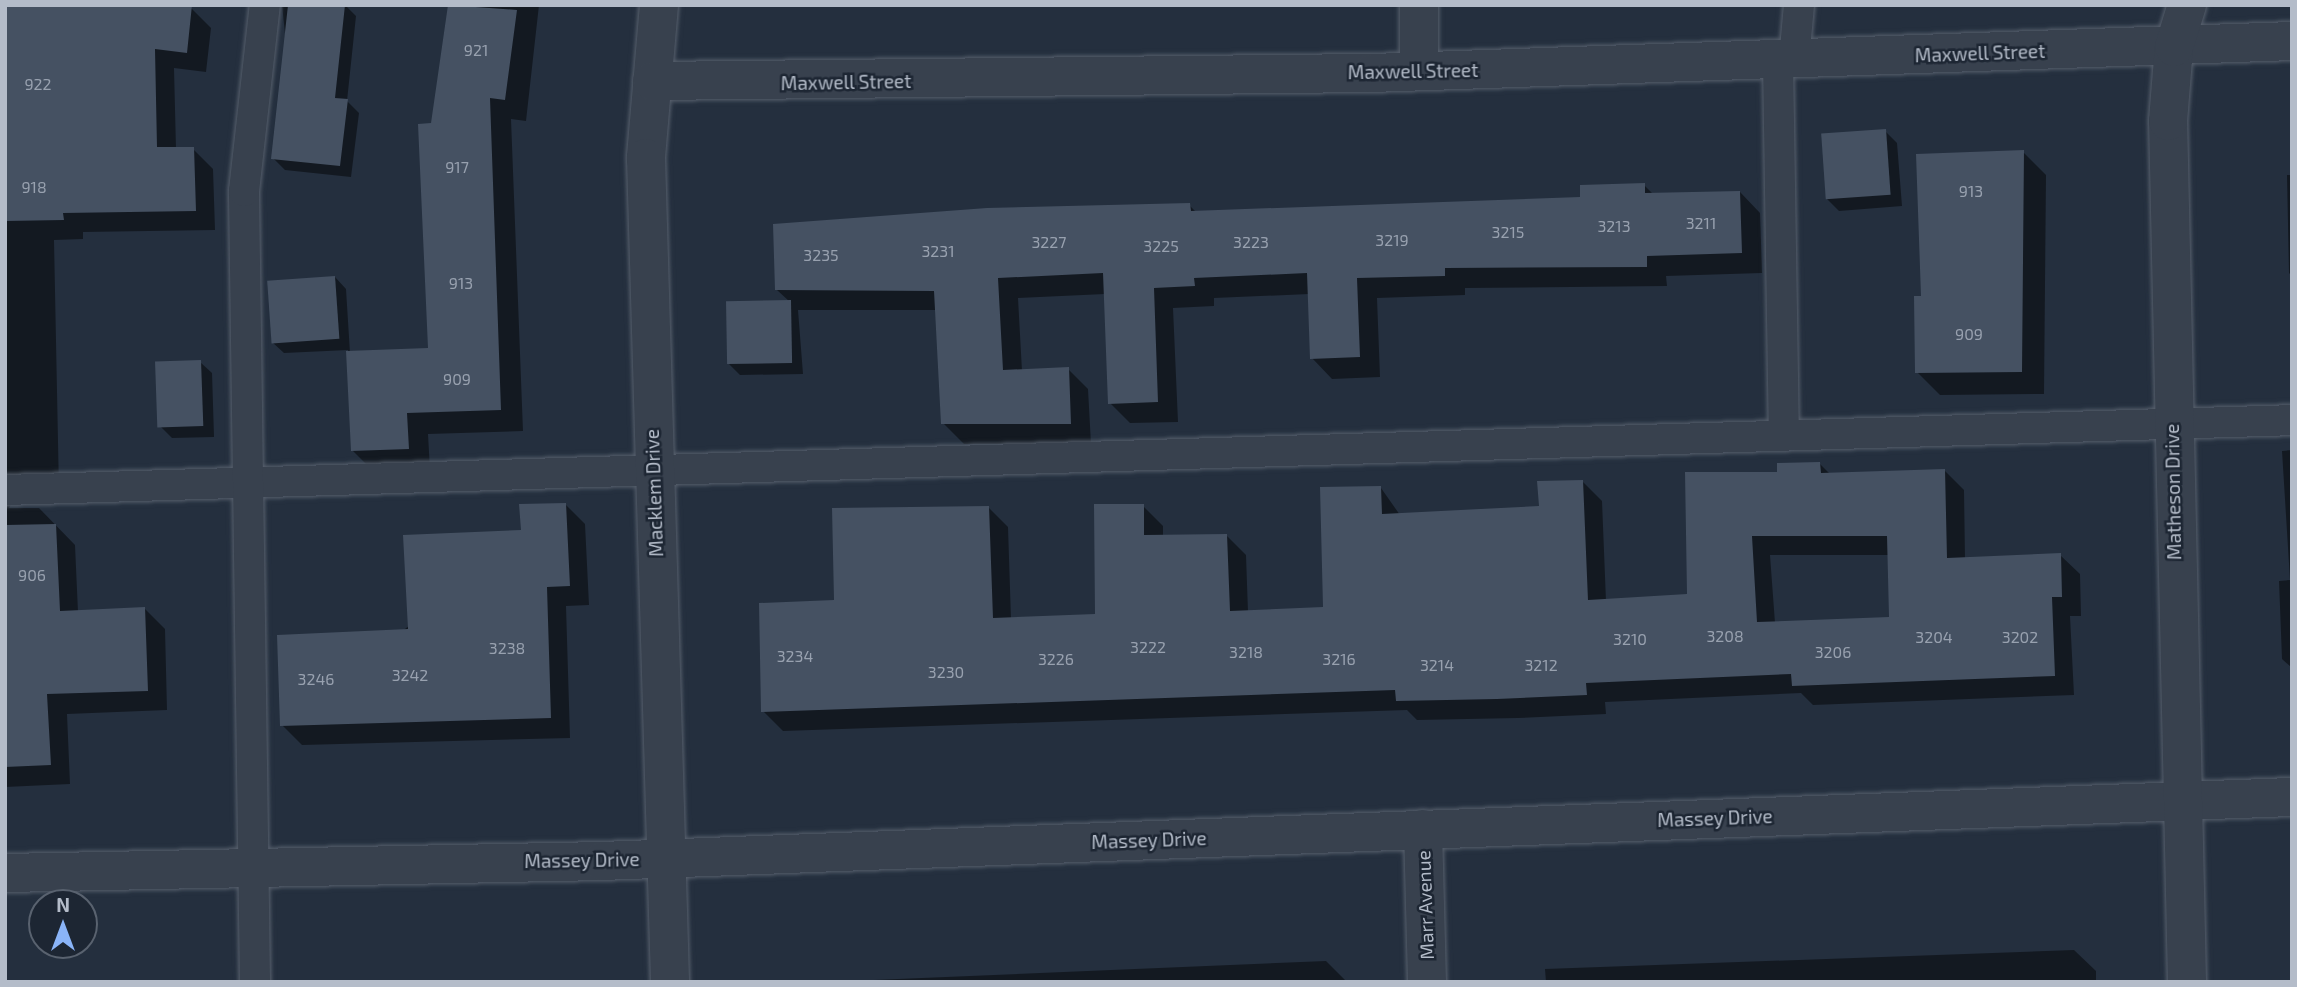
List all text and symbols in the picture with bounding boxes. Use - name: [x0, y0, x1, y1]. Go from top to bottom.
- street label: Maxwell Street: [1914, 39, 2046, 67]
- house number: 921: [464, 40, 488, 60]
- street label: Maxwell Street: [1347, 58, 1479, 84]
- street label: Maxwell Street: [780, 69, 912, 95]
- house number: 922: [24, 74, 52, 94]
- house number: 917: [445, 157, 469, 177]
- house number: 918: [21, 177, 47, 197]
- house number: 913: [1959, 181, 1983, 201]
- house number: 3211: [1686, 213, 1716, 233]
- house number: 3213: [1597, 216, 1631, 236]
- house number: 3215: [1492, 222, 1524, 242]
- house number: 3219: [1375, 230, 1409, 250]
- house number: 3227: [1031, 232, 1067, 252]
- house number: 3223: [1233, 232, 1269, 252]
- house number: 3225: [1143, 236, 1179, 256]
- house number: 3231: [921, 241, 955, 261]
- house number: 3235: [803, 245, 839, 265]
- house number: 913: [449, 273, 473, 293]
- house number: 909: [1955, 324, 1983, 344]
- house number: 909: [443, 369, 471, 389]
- street label: Matheson Drive: [2160, 424, 2186, 560]
- street label: Macklem Drive: [640, 429, 668, 557]
- house number: 906: [18, 565, 46, 585]
- house number: 3208: [1706, 626, 1744, 646]
- house number: 3204: [1915, 627, 1953, 647]
- house number: 3202: [2002, 627, 2038, 647]
- house number: 3210: [1613, 629, 1647, 649]
- house number: 3222: [1130, 637, 1166, 657]
- house number: 3238: [489, 638, 525, 658]
- house number: 3218: [1229, 642, 1263, 662]
- house number: 3206: [1815, 642, 1851, 662]
- house number: 3234: [777, 646, 813, 666]
- house number: 3226: [1038, 649, 1074, 669]
- house number: 3216: [1322, 649, 1356, 669]
- house number: 3214: [1420, 655, 1454, 675]
- house number: 3212: [1524, 655, 1558, 675]
- house number: 3230: [928, 662, 964, 682]
- house number: 3242: [392, 665, 428, 685]
- house number: 3246: [298, 669, 334, 689]
- street label: Massey Drive: [1657, 805, 1773, 831]
- street label: Massey Drive: [1091, 827, 1207, 853]
- street label: Massey Drive: [524, 848, 640, 872]
- street label: Marr Avenue: [1412, 850, 1438, 960]
- north arrow: [28, 889, 98, 959]
- text: N: [56, 893, 70, 916]

